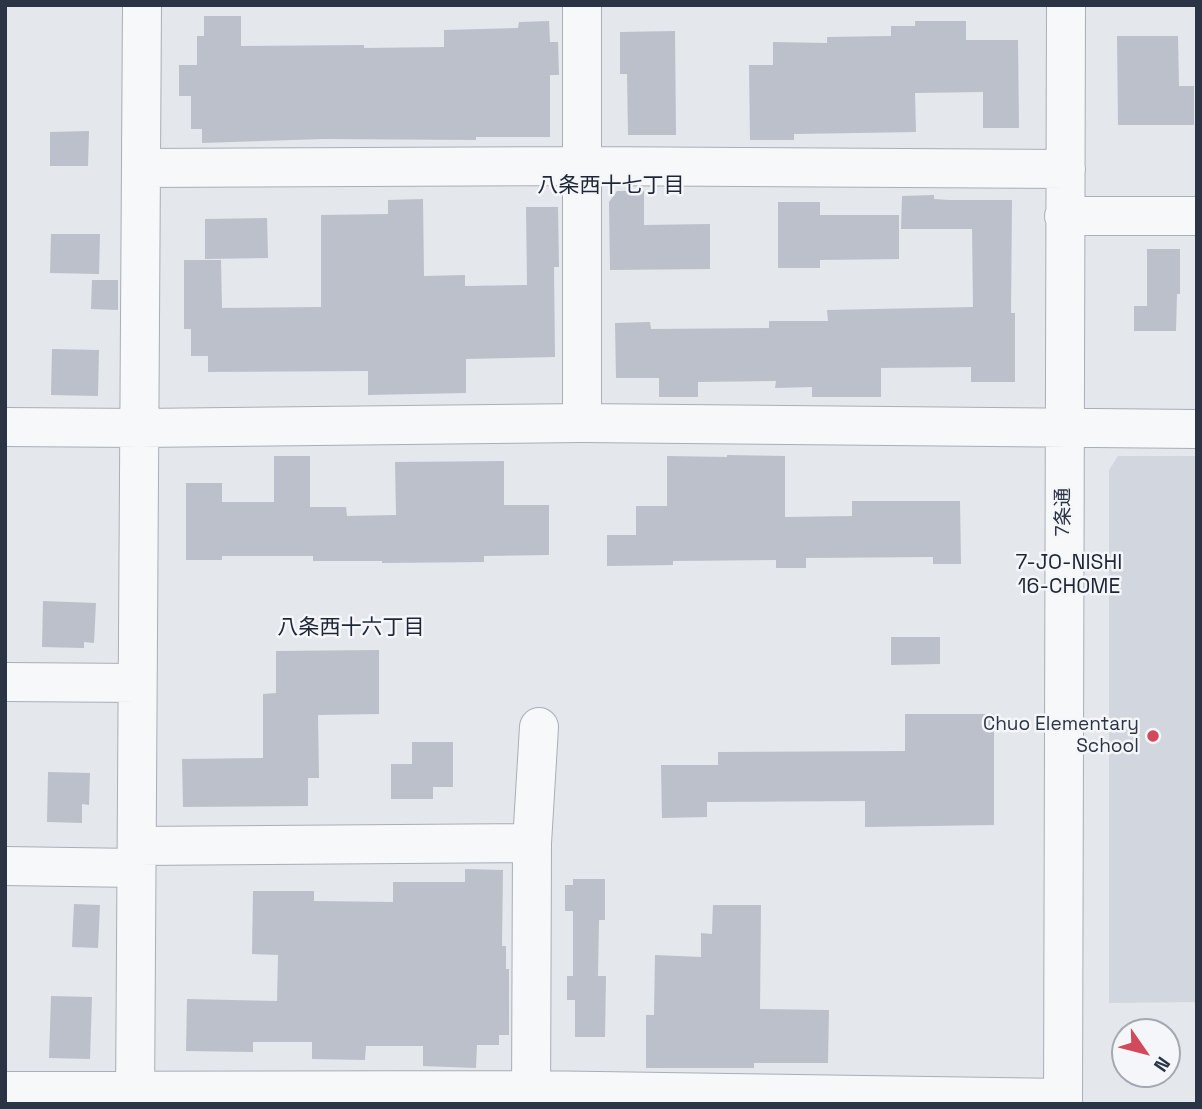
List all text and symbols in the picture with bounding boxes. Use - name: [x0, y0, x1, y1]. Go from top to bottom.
- district label: 八条西十七丁目: [538, 173, 684, 199]
- street label: 7条通: [1053, 488, 1075, 536]
- district label: 7-JO-NISHI 16-CHOME: [1007, 550, 1131, 600]
- district label: 八条西十六丁目: [278, 615, 424, 641]
- place label: Chuo Elementary School: [983, 714, 1139, 758]
- marker: Chuo Elementary School: [1145, 728, 1161, 744]
- north arrow: [1111, 1018, 1181, 1088]
- text: N: [1148, 1052, 1176, 1077]

